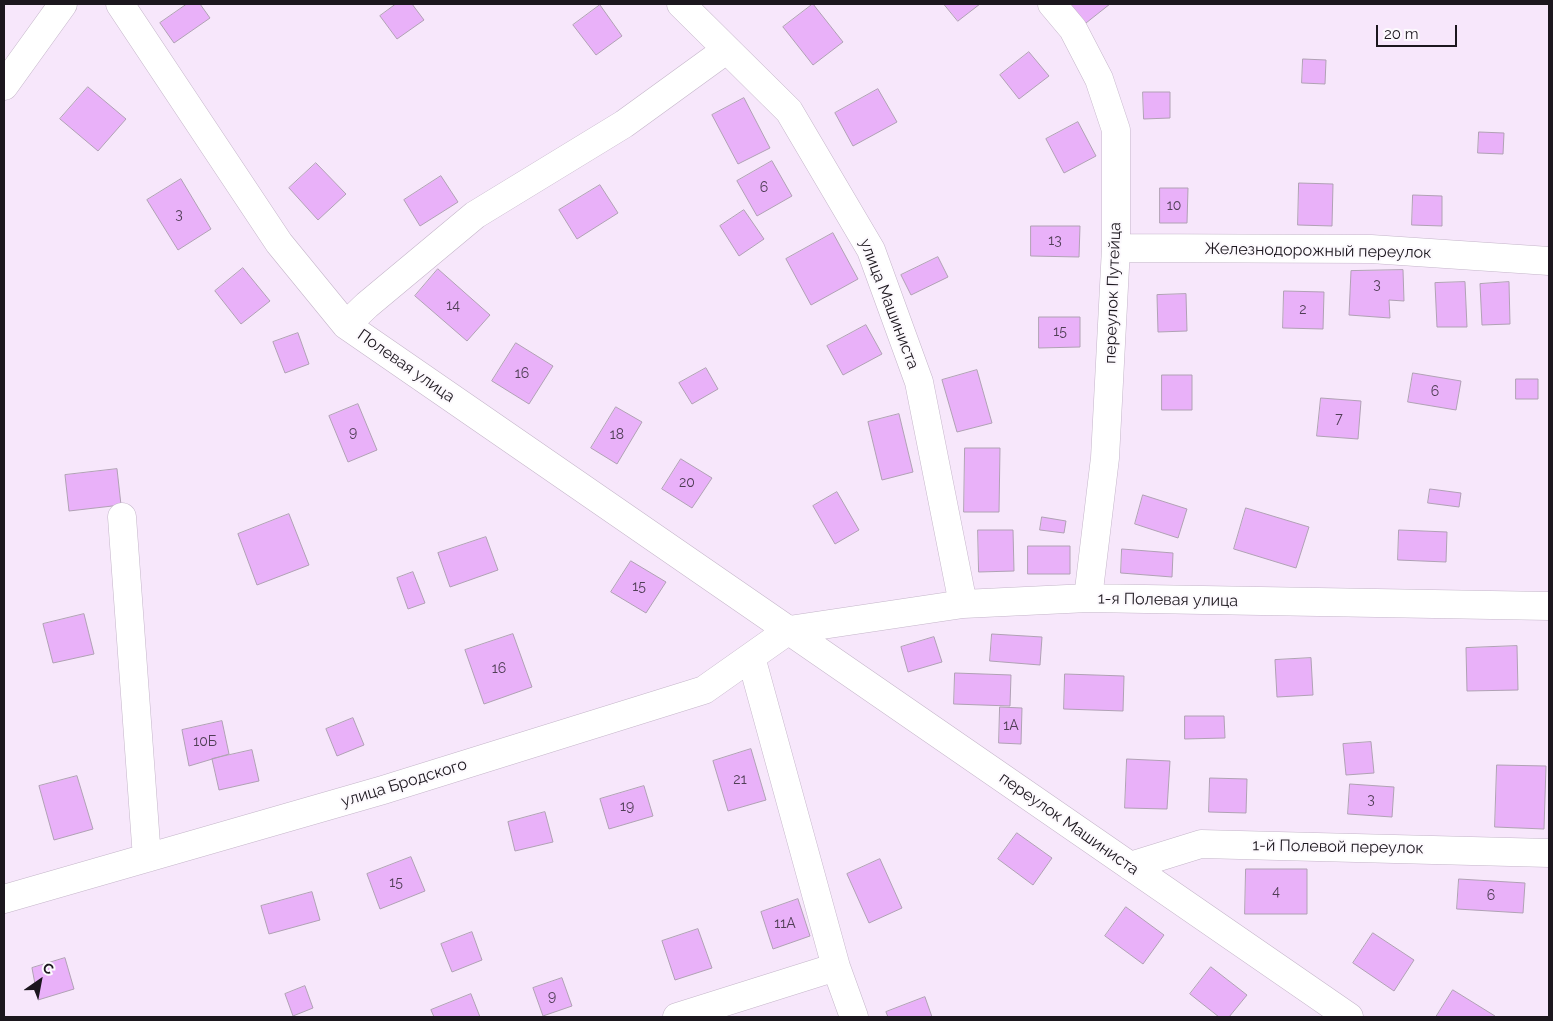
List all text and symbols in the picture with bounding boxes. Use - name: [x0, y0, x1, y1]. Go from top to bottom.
- scale bar: [1378, 15, 1459, 47]
- text: 20 m: [1384, 25, 1419, 43]
- house number: 6: [760, 180, 768, 196]
- house number: 10: [1167, 198, 1181, 214]
- house number: 3: [175, 207, 183, 223]
- street label: переулок Путейца: [1101, 222, 1125, 364]
- house number: 13: [1048, 233, 1062, 249]
- street label: улица Машиниста: [855, 236, 923, 372]
- street label: Железнодорожный переулок: [1204, 239, 1432, 263]
- house number: 3: [1373, 277, 1381, 293]
- house number: 14: [446, 298, 460, 314]
- house number: 2: [1299, 302, 1307, 318]
- house number: 15: [1053, 324, 1067, 340]
- street label: Полевая улица: [354, 325, 458, 407]
- house number: 16: [515, 366, 529, 382]
- house number: 6: [1431, 384, 1439, 400]
- house number: 7: [1335, 411, 1343, 427]
- house number: 9: [349, 425, 357, 441]
- house number: 18: [610, 427, 624, 443]
- house number: 20: [679, 475, 695, 491]
- house number: 15: [632, 579, 646, 595]
- street label: 1-я Полевая улица: [1098, 589, 1238, 611]
- house number: 16: [492, 661, 506, 677]
- house number: 1А: [1003, 718, 1019, 734]
- house number: 10Б: [193, 734, 217, 750]
- street label: улица Бродского: [339, 755, 469, 811]
- street label: переулок Машиниста: [995, 769, 1143, 879]
- house number: 21: [733, 772, 747, 788]
- house number: 3: [1367, 792, 1375, 808]
- house number: 19: [620, 799, 634, 815]
- street label: 1-й Полевой переулок: [1252, 836, 1424, 858]
- house number: 15: [389, 875, 403, 891]
- house number: 4: [1272, 884, 1280, 900]
- house number: 6: [1487, 888, 1495, 904]
- house number: 11А: [774, 916, 796, 932]
- north arrow: [15, 956, 65, 1006]
- text: С: [40, 959, 57, 978]
- house number: 9: [548, 989, 556, 1005]

